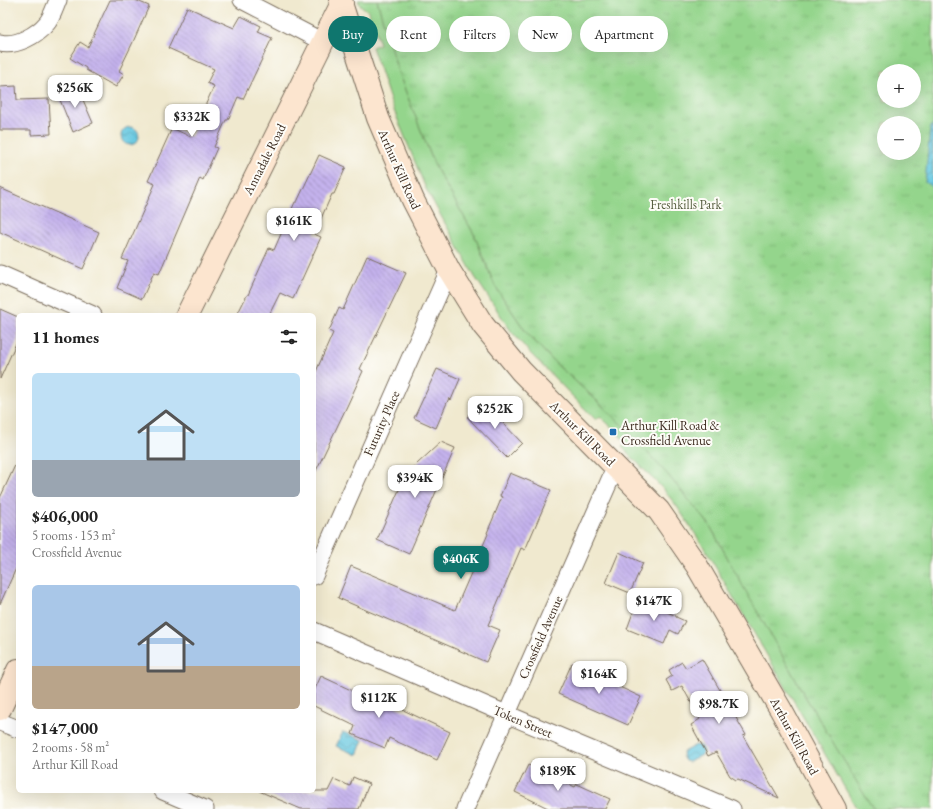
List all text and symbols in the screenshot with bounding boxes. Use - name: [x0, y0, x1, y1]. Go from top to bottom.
- chip: Buy: [328, 16, 378, 52]
- chip: Rent: [386, 16, 441, 52]
- chip: Filters: [449, 16, 510, 52]
- chip: New: [518, 16, 572, 52]
- chip: Apartment: [580, 16, 668, 52]
- map controls: [877, 64, 921, 160]
- button: +: [877, 64, 921, 108]
- pin: $256K: [47, 75, 103, 109]
- text: $256K: [57, 79, 93, 96]
- pin: $332K: [164, 104, 220, 138]
- text: $332K: [174, 108, 210, 125]
- button: −: [877, 116, 921, 160]
- street label: Annadale Road: [239, 120, 290, 199]
- street label: Arthur Kill Road: [374, 126, 425, 212]
- park label: Freshkills Park: [650, 196, 723, 213]
- pin: $161K: [266, 208, 322, 242]
- text: $161K: [276, 212, 312, 229]
- text: 11 homes: [32, 326, 99, 348]
- icon: filters: [278, 326, 300, 348]
- street label: Futurity Place: [359, 388, 403, 459]
- pin: $252K: [467, 396, 523, 430]
- street label: Arthur Kill Road: [546, 396, 619, 470]
- icon: home: [130, 399, 202, 471]
- text: $252K: [477, 400, 513, 417]
- place label: Arthur Kill Road & Crossfield Avenue: [620, 417, 720, 449]
- marker: Arthur Kill Road & Crossfield Avenue: [608, 427, 618, 437]
- pin: $394K: [387, 465, 443, 499]
- text: $394K: [397, 469, 433, 486]
- text: $406,000: [32, 505, 98, 527]
- text: 5 rooms · 153 m²: [32, 527, 116, 544]
- text: Crossfield Avenue: [32, 544, 122, 561]
- pin: $406K: [433, 546, 489, 580]
- text: $406K: [443, 550, 479, 567]
- pin: $147K: [626, 588, 682, 622]
- text: $147K: [636, 592, 672, 609]
- street label: Crossfield Avenue: [514, 593, 566, 682]
- icon: home: [130, 611, 202, 683]
- pin: $164K: [571, 661, 627, 695]
- text: $164K: [581, 665, 617, 682]
- pin: $112K: [351, 685, 407, 719]
- text: $112K: [361, 689, 397, 706]
- pin: $98.7K: [686, 691, 752, 725]
- street label: Arthur Kill Road: [766, 694, 823, 778]
- text: $98.7K: [699, 695, 739, 712]
- street label: Token Street: [491, 701, 555, 742]
- text: $147,000: [32, 717, 98, 739]
- text: 2 rooms · 58 m²: [32, 739, 109, 756]
- text: Arthur Kill Road: [32, 756, 118, 773]
- pin: $189K: [530, 758, 586, 792]
- text: $189K: [540, 762, 576, 779]

